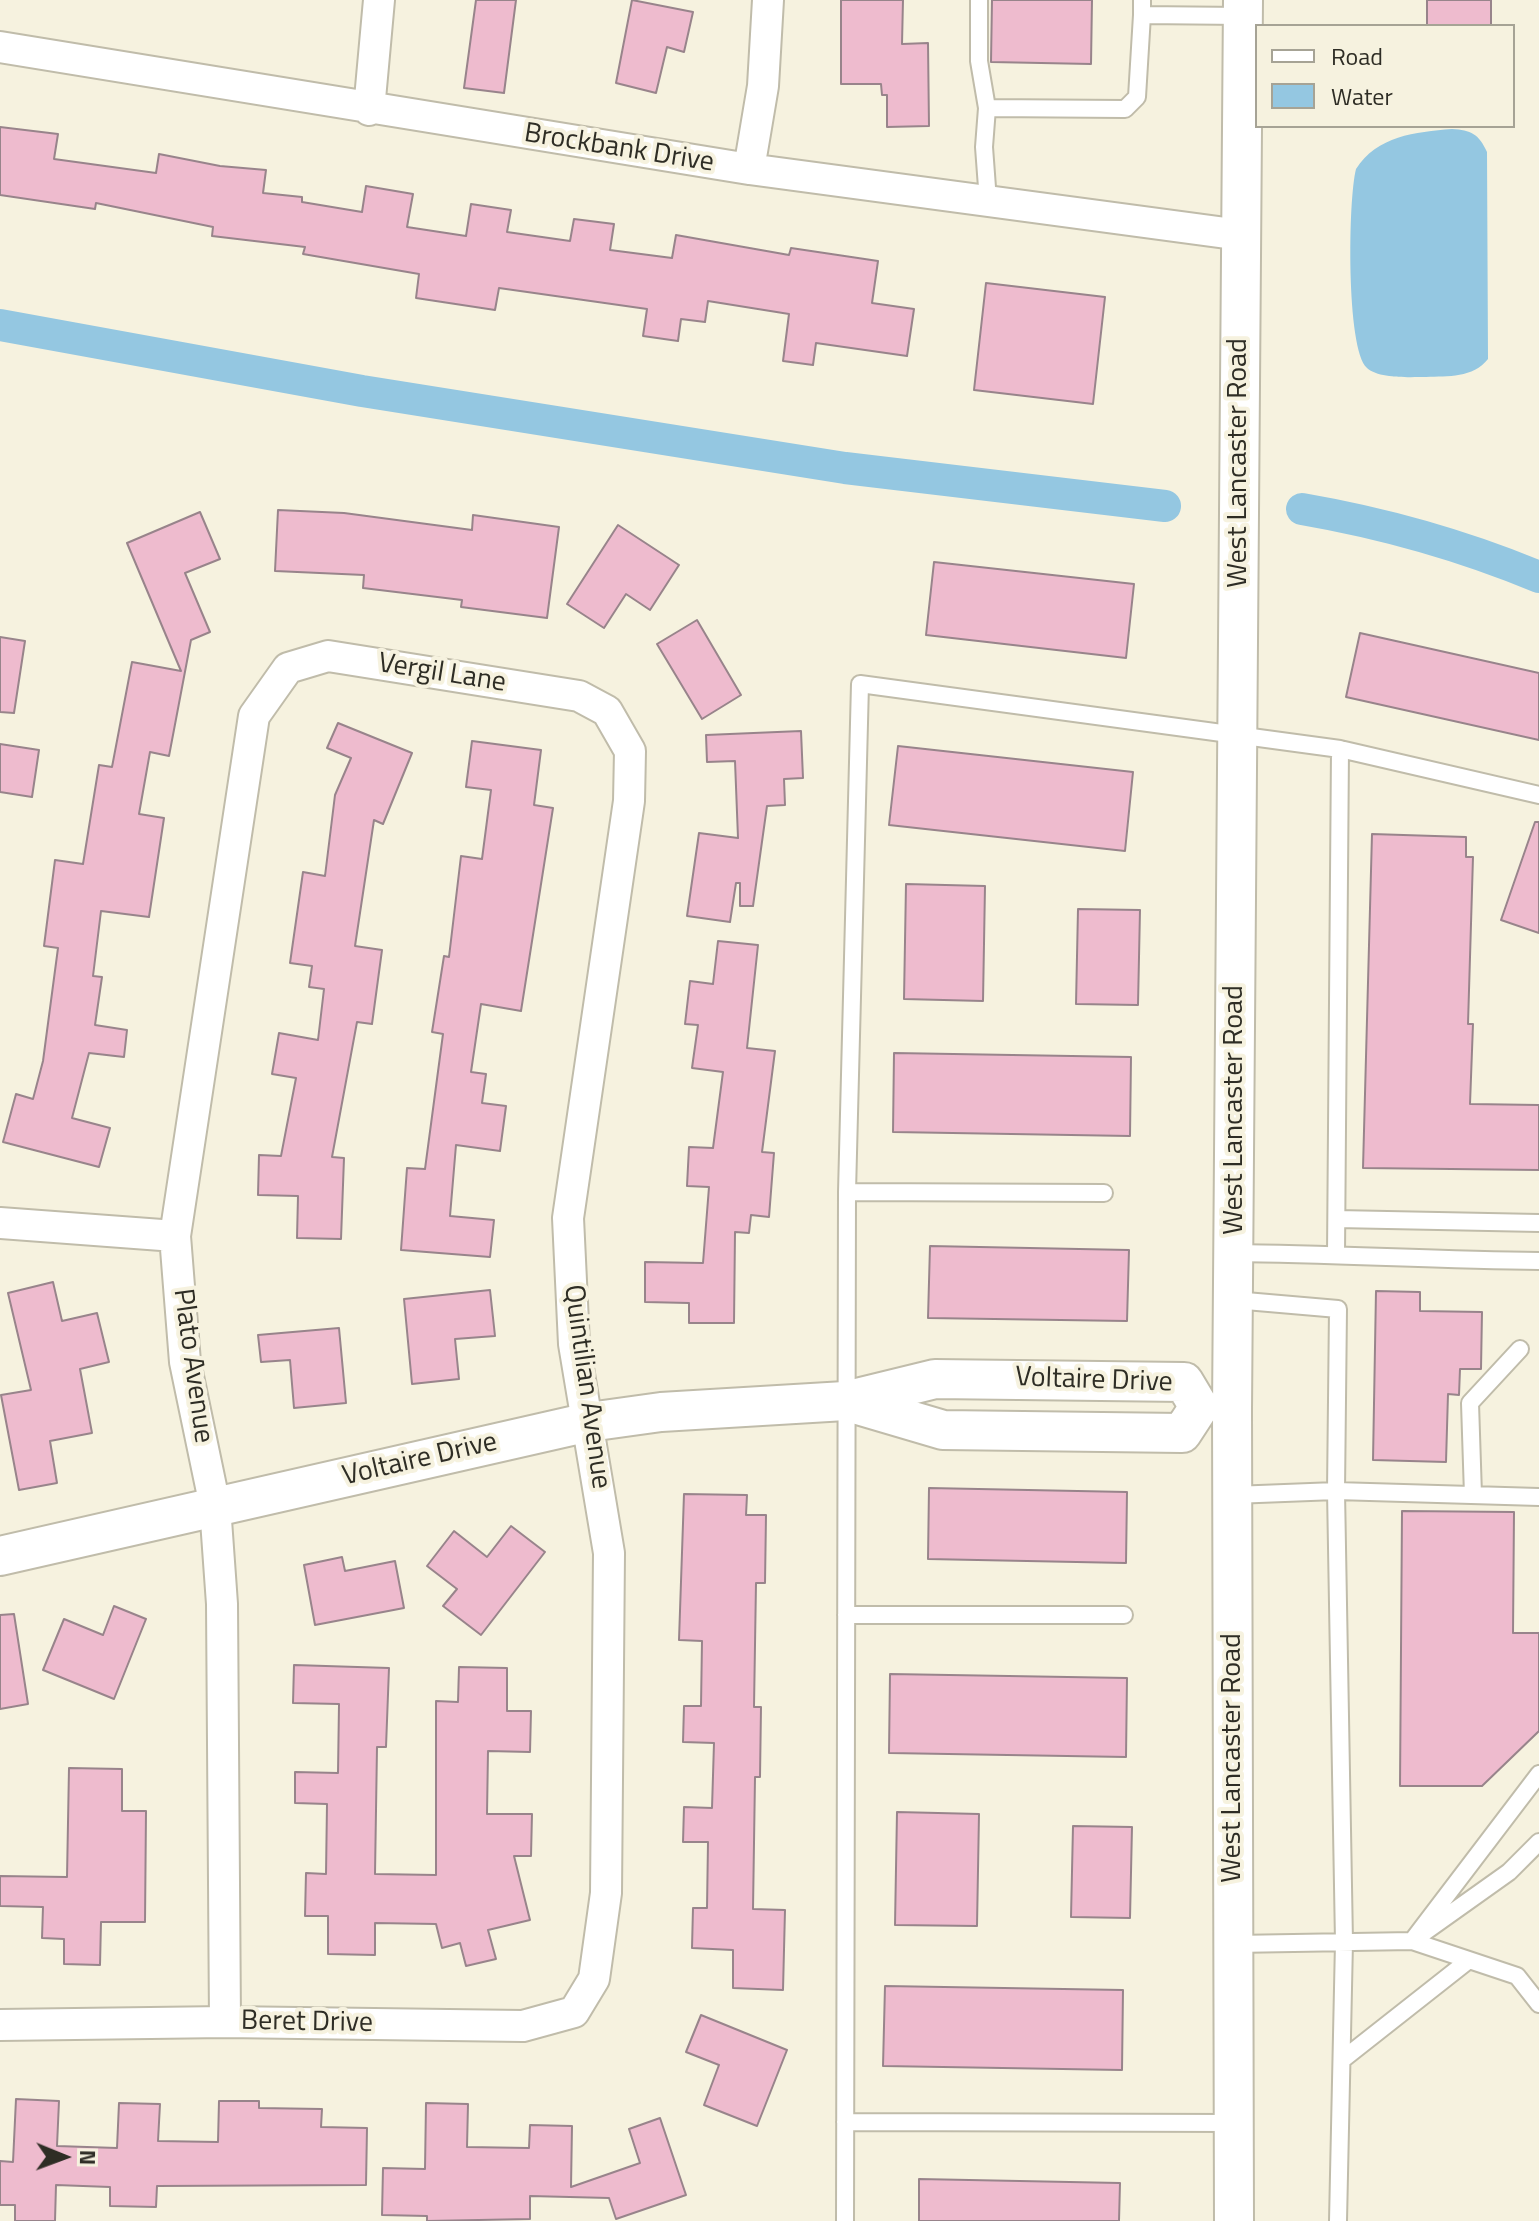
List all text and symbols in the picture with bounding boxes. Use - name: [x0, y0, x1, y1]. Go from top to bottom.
- legend: [1255, 24, 1515, 128]
- text: Road: [1331, 38, 1383, 74]
- text: Water: [1331, 78, 1393, 114]
- street label: Brockbank Drive: [522, 117, 716, 181]
- street label: West Lancaster Road: [1222, 338, 1256, 588]
- street label: Vergil Lane: [376, 647, 508, 701]
- street label: West Lancaster Road: [1218, 985, 1252, 1235]
- street label: Quintilian Avenue: [555, 1283, 617, 1491]
- street label: Plato Avenue: [165, 1287, 219, 1445]
- street label: Voltaire Drive: [1015, 1361, 1173, 1401]
- street label: Voltaire Drive: [339, 1426, 501, 1494]
- street label: West Lancaster Road: [1216, 1633, 1250, 1883]
- street label: Beret Drive: [241, 2005, 373, 2041]
- north arrow: [24, 2117, 104, 2197]
- text: N: [71, 2149, 105, 2165]

